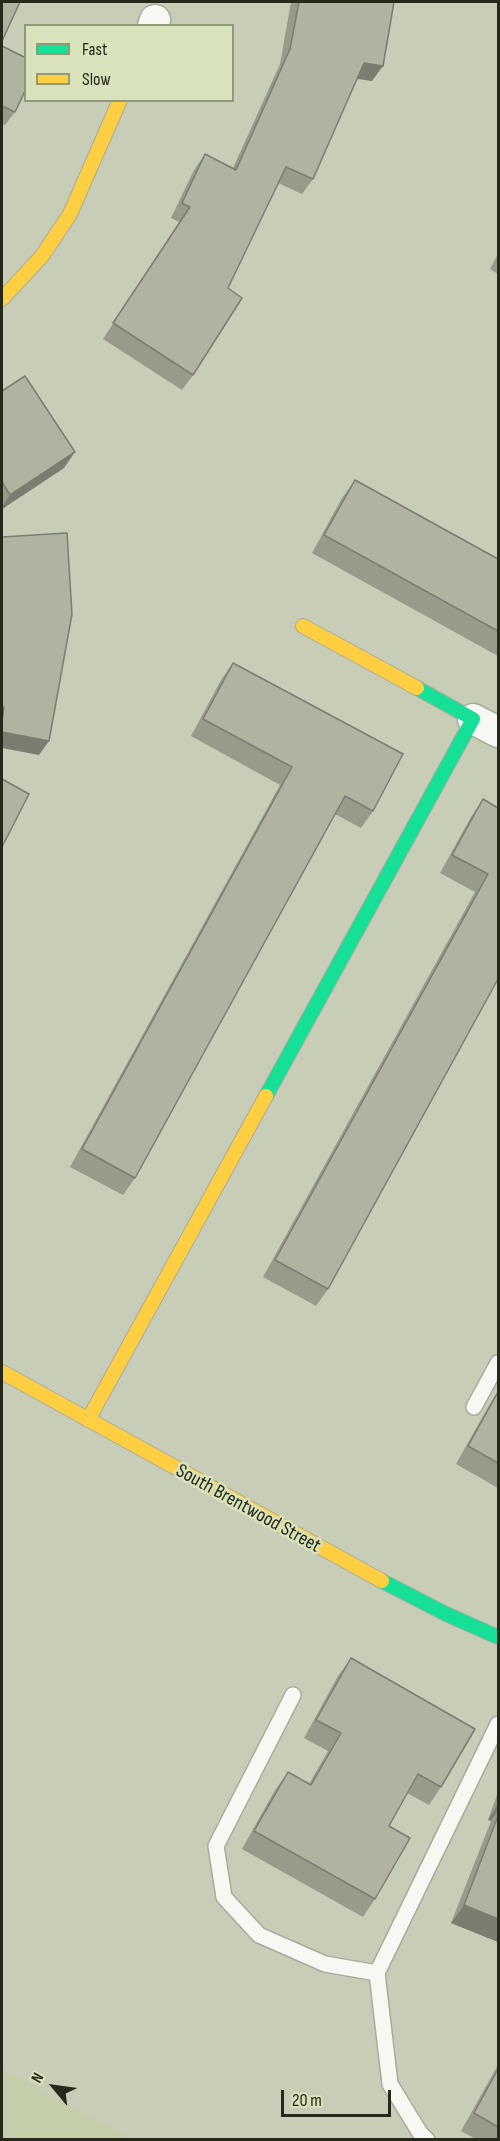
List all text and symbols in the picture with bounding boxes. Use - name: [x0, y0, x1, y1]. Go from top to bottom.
- legend: [24, 24, 234, 102]
- text: Fast: [82, 39, 107, 60]
- text: Slow: [82, 69, 111, 90]
- street label: South Brentwood Street: [171, 1459, 325, 1559]
- north arrow: [24, 2057, 84, 2117]
- text: N: [27, 2070, 48, 2086]
- scale bar: [284, 2078, 394, 2116]
- text: 20 m: [292, 2090, 322, 2111]

